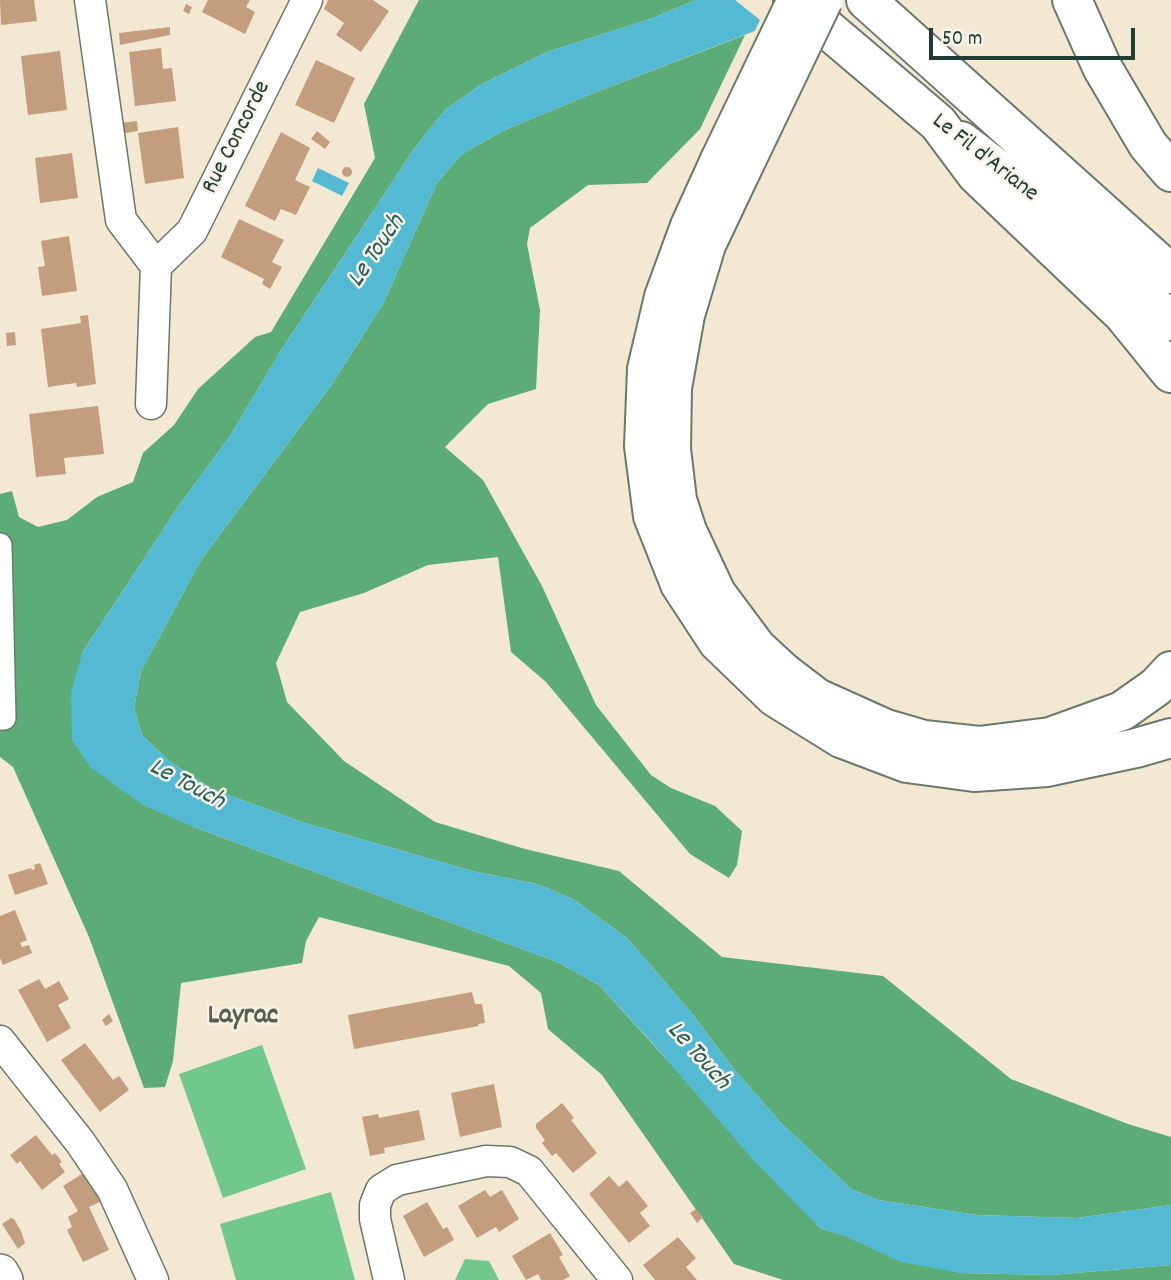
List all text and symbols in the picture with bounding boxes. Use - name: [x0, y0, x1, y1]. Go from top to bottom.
- scale bar: [933, 14, 1140, 58]
- text: 50 m: [942, 25, 982, 55]
- street label: Rue Concorde: [197, 77, 279, 199]
- street label: Le Fil d'Ariane: [925, 108, 1043, 210]
- water label: Le Touch: [342, 210, 414, 294]
- water label: Le Touch: [143, 753, 229, 819]
- district label: Layrac: [208, 1001, 278, 1035]
- water label: Le Touch: [658, 1016, 736, 1098]

